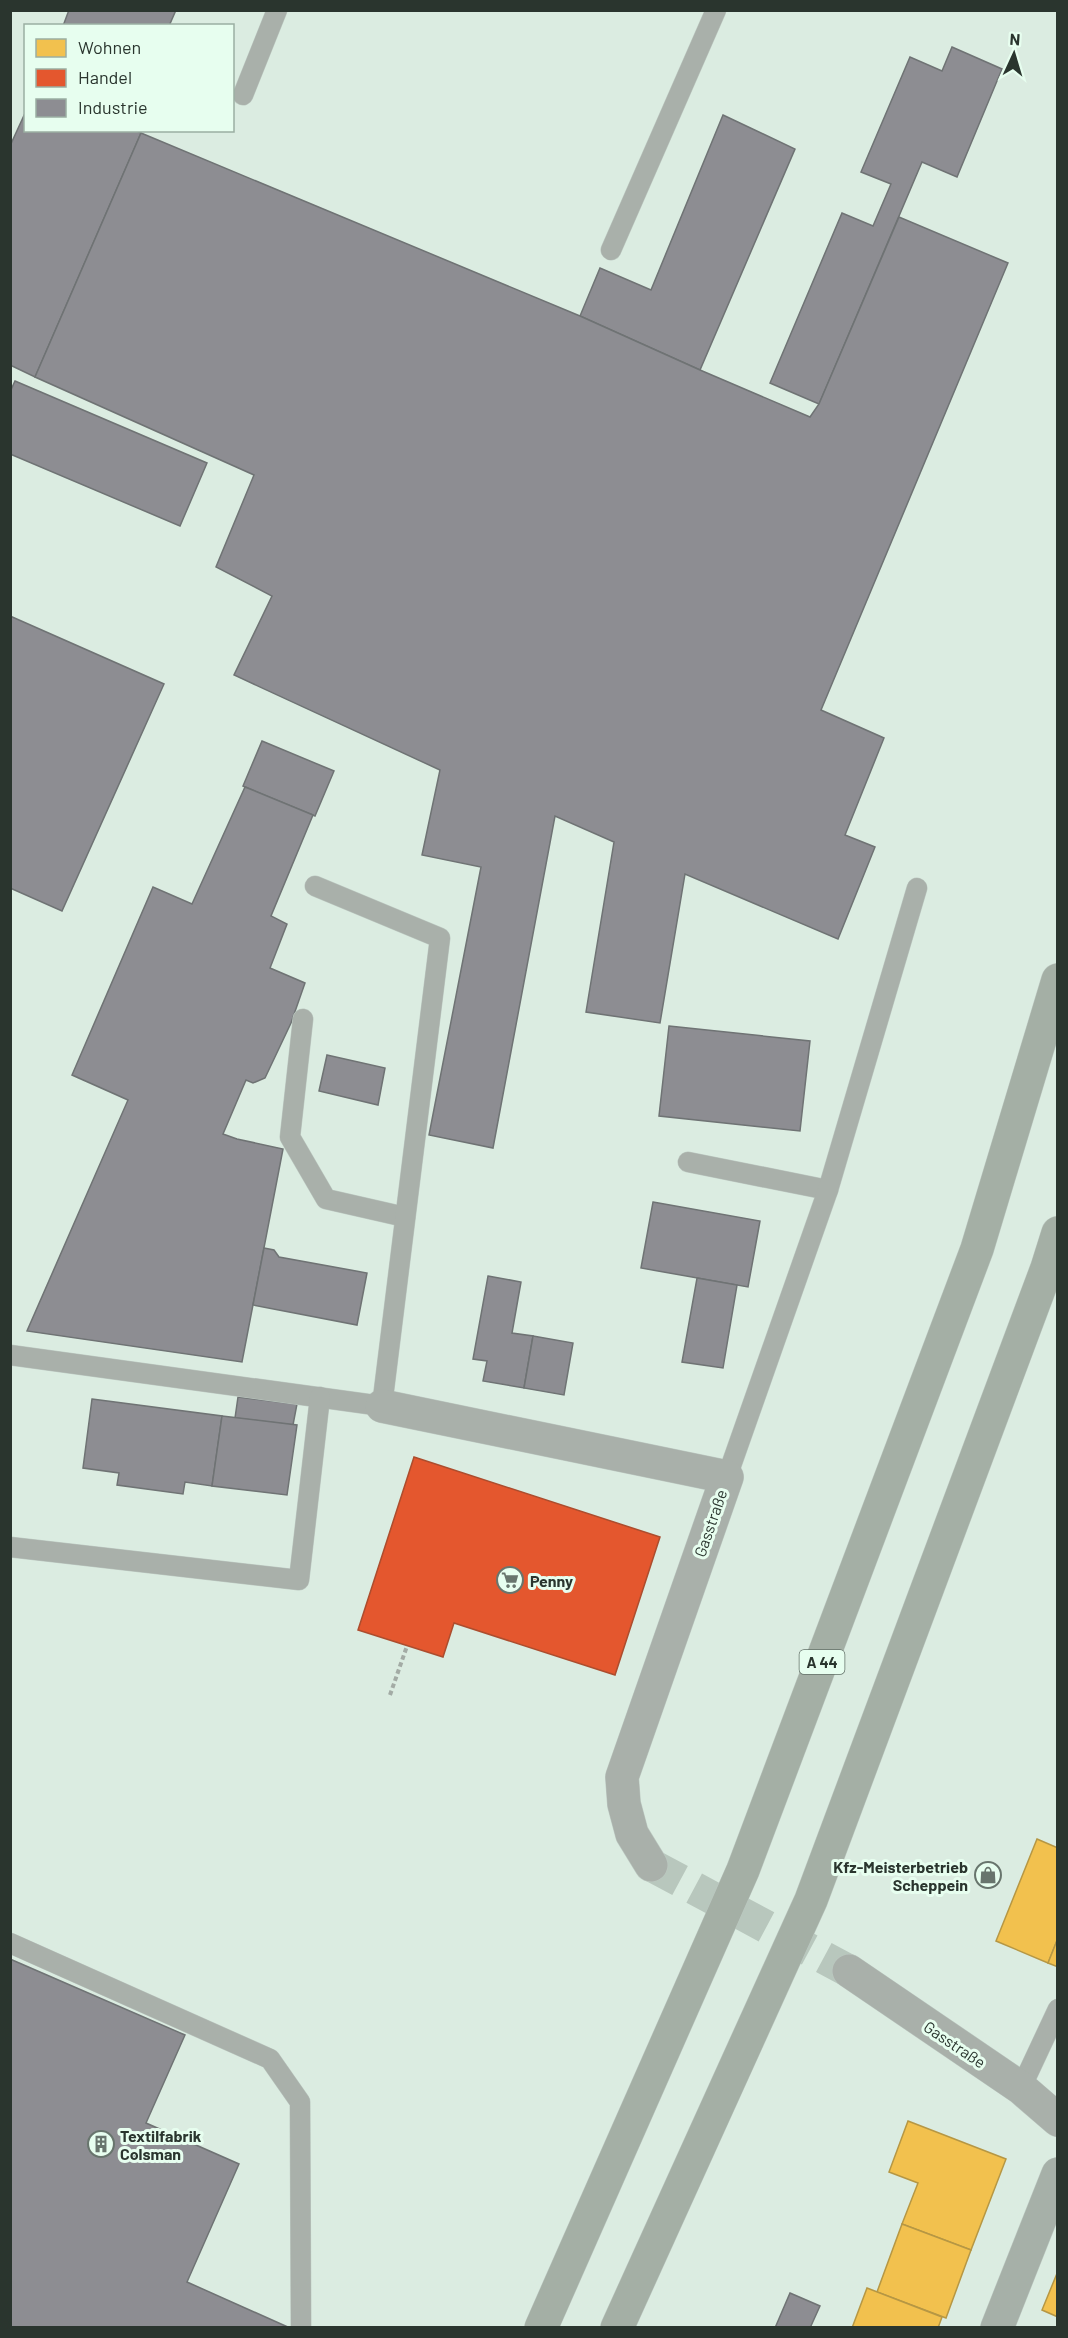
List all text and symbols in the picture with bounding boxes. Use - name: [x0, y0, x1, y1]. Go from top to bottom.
- legend: [24, 24, 234, 132]
- north arrow: [984, 24, 1044, 84]
- text: N: [1009, 29, 1021, 48]
- text: Wohnen: [78, 36, 141, 58]
- text: Handel: [78, 66, 132, 88]
- text: Industrie: [78, 96, 148, 118]
- street label: Gasstraße: [690, 1487, 730, 1559]
- supermarket icon: Penny: [495, 1565, 525, 1595]
- place label: Penny: [530, 1571, 573, 1590]
- road number: A 44: [800, 1650, 844, 1674]
- place label: Kfz-Meisterbetrieb Scheppein: [833, 1857, 968, 1894]
- shop icon: Kfz-Meisterbetrieb Scheppein: [973, 1860, 1003, 1890]
- street label: Gasstraße: [921, 2016, 989, 2072]
- place label: Textilfabrik Colsman: [120, 2126, 202, 2163]
- building icon: Textilfabrik Colsman: [86, 2129, 116, 2159]

